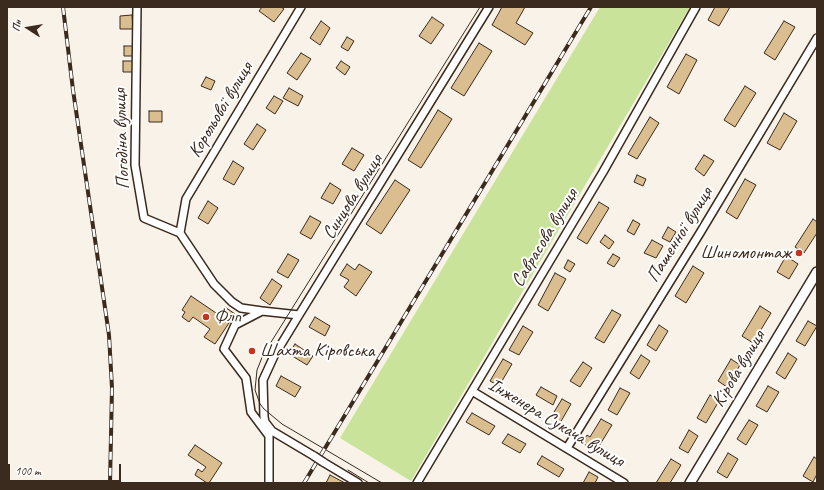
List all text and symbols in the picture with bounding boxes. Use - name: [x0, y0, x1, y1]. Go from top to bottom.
- north arrow: [8, 8, 48, 48]
- text: Пн: [8, 18, 24, 33]
- street label: Корольової вулиця: [184, 58, 258, 162]
- street label: Погодіна вулиця: [109, 88, 135, 190]
- street label: Синцова вулиця: [318, 150, 388, 244]
- street label: Пашенної вулиця: [642, 183, 718, 287]
- street label: Саврасова вулиця: [507, 185, 583, 291]
- place label: Шиномонтаж: [700, 242, 791, 264]
- marker: Шиномонтаж: [794, 248, 804, 258]
- place label: Флп: [214, 306, 241, 328]
- marker: Флп: [201, 312, 211, 322]
- street label: Кірова вулиця: [707, 327, 771, 411]
- place label: Шахта Кіровська: [260, 340, 374, 362]
- marker: Шахта Кіровська: [247, 346, 257, 356]
- street label: Інженера Сукача вулиця: [484, 373, 628, 473]
- scale bar: [10, 456, 123, 482]
- text: 100 m: [15, 463, 41, 479]

